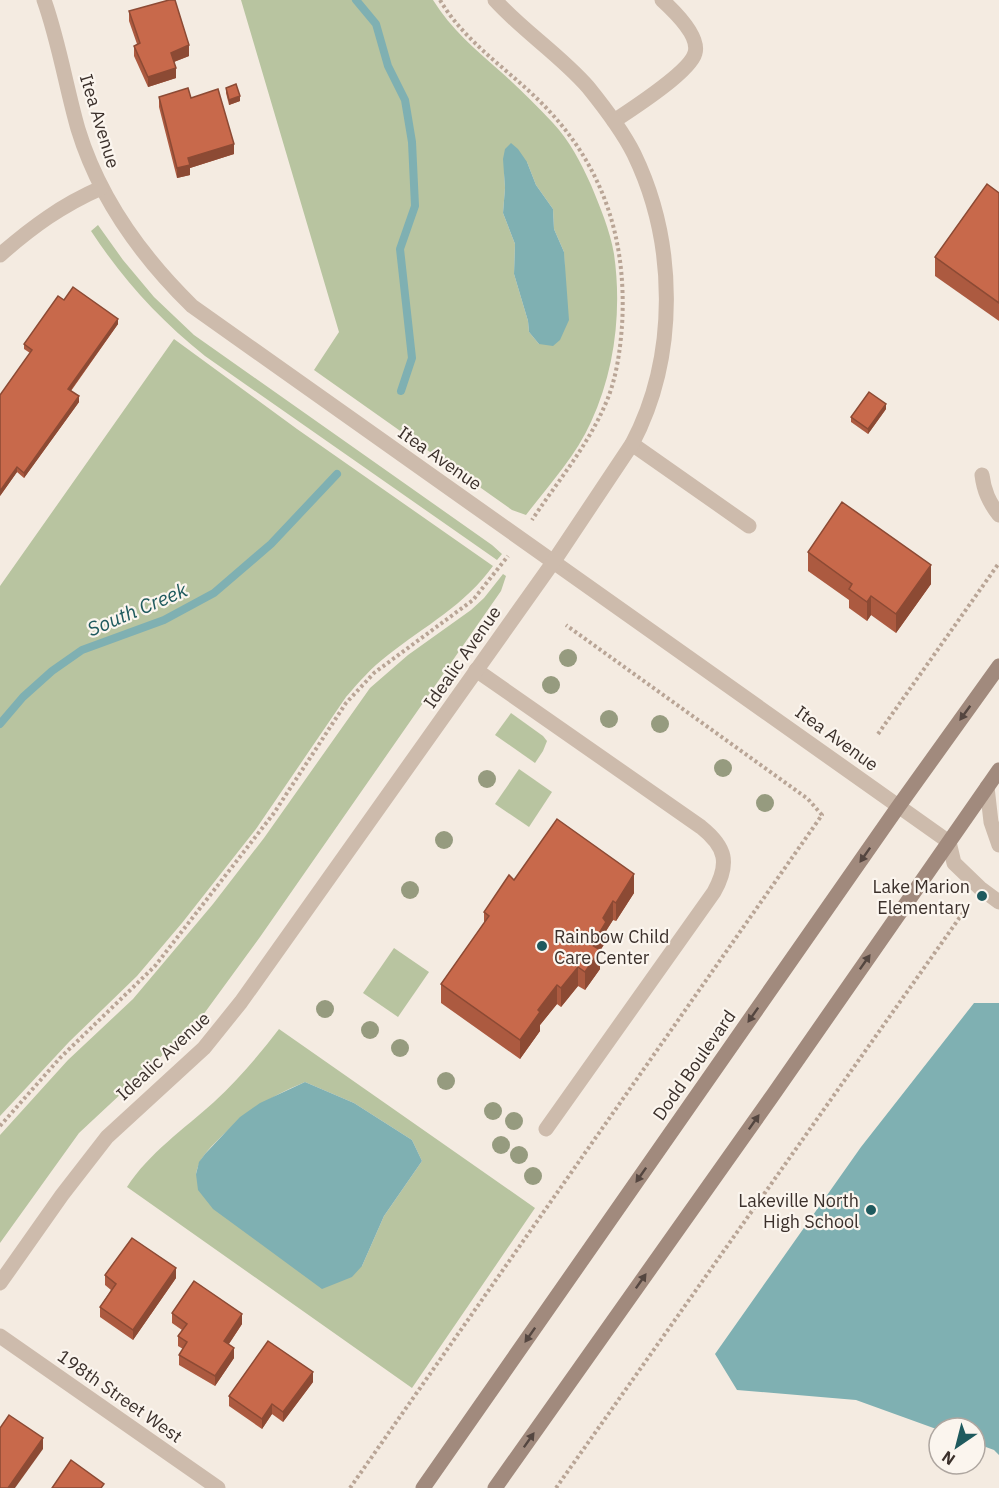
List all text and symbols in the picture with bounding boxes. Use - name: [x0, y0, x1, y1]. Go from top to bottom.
- street label: Itea Avenue: [75, 71, 125, 171]
- street label: Itea Avenue: [394, 421, 487, 495]
- water label: South Creek: [83, 576, 192, 642]
- street label: Idealic Avenue: [418, 601, 506, 713]
- street label: Itea Avenue: [791, 700, 883, 776]
- one-way arrow: [959, 705, 971, 721]
- one-way arrow: [860, 847, 871, 863]
- place label: Lake Marion Elementary: [872, 875, 970, 919]
- marker: Lake Marion Elementary: [975, 889, 989, 903]
- place label: Rainbow Child Care Center: [554, 925, 669, 969]
- marker: Rainbow Child Care Center: [535, 939, 549, 953]
- one-way arrow: [859, 954, 871, 970]
- street label: Dodd Boulevard: [648, 1005, 740, 1125]
- one-way arrow: [747, 1006, 759, 1022]
- street label: Idealic Avenue: [111, 1007, 215, 1105]
- one-way arrow: [748, 1114, 760, 1130]
- one-way arrow: [635, 1166, 647, 1182]
- place label: Lakeville North High School: [738, 1189, 859, 1233]
- marker: Lakeville North High School: [864, 1203, 878, 1217]
- one-way arrow: [635, 1273, 647, 1289]
- one-way arrow: [524, 1326, 536, 1342]
- street label: 198th Street West: [53, 1344, 187, 1448]
- north arrow: [927, 1416, 987, 1476]
- one-way arrow: [523, 1433, 535, 1449]
- text: N: [938, 1447, 959, 1470]

